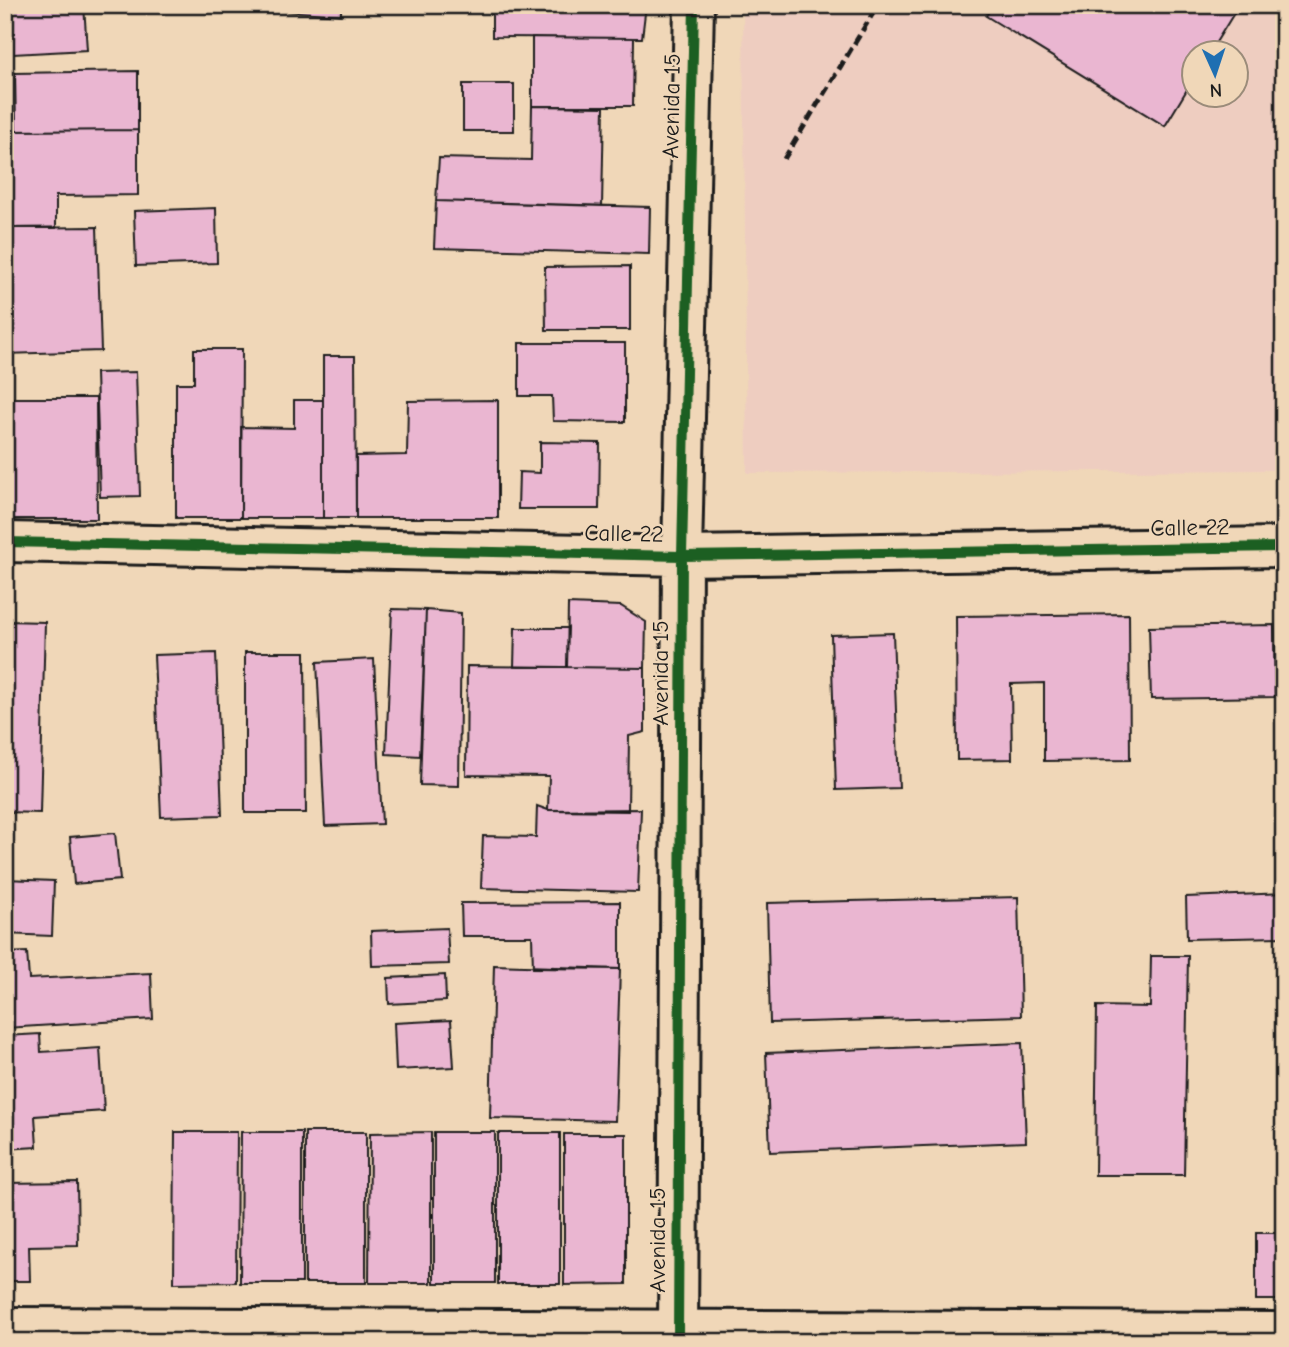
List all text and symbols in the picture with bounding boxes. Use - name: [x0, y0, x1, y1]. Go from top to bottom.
- north arrow: [1180, 38, 1250, 108]
- street label: Avenida 15: [657, 53, 686, 159]
- text: N: [1209, 79, 1223, 101]
- street label: Calle 22: [1150, 513, 1230, 542]
- street label: Calle 22: [584, 519, 664, 548]
- street label: Avenida 15: [647, 620, 674, 726]
- street label: Avenida 15: [644, 1187, 671, 1293]

